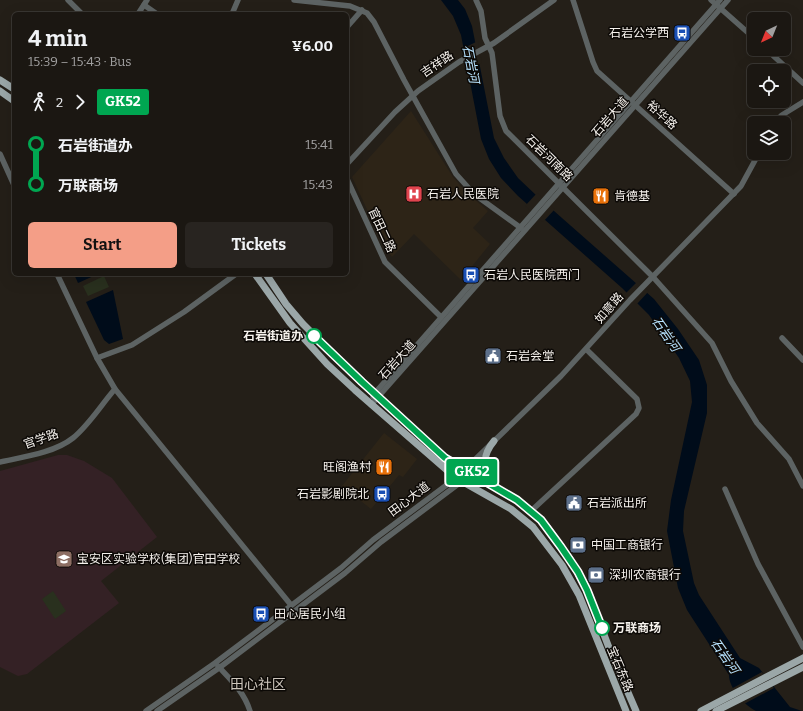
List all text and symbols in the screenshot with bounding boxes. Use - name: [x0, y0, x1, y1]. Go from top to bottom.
- north arrow: [747, 12, 791, 56]
- map controls: [747, 12, 791, 160]
- bus stop icon: 石岩公学西: [672, 23, 692, 43]
- text: 4 min: [28, 25, 88, 52]
- place label: 石岩公学西: [609, 26, 669, 40]
- text: ¥6.00: [292, 37, 333, 55]
- water label: 石岩河: [460, 43, 483, 88]
- street label: 吉祥路: [418, 48, 456, 80]
- text: 15:39 – 15:43 · Bus: [28, 54, 132, 69]
- button: locate: [747, 64, 791, 108]
- icon: walk: [28, 91, 50, 113]
- icon: forward: [69, 91, 91, 113]
- text: GK52: [105, 93, 141, 110]
- street label: 石岩大道: [589, 94, 631, 140]
- text: 2: [56, 95, 63, 110]
- street label: 裕华路: [644, 98, 680, 132]
- button: layers: [747, 116, 791, 160]
- street label: 石岩河南路: [523, 132, 575, 184]
- text: 石岩街道办: [58, 137, 133, 155]
- text: 15:41: [305, 137, 333, 152]
- text: 万联商场: [58, 177, 118, 195]
- text: 15:43: [303, 177, 333, 192]
- hospital icon: 石岩人民医院: [404, 184, 424, 204]
- restaurant icon: 肯德基: [591, 186, 611, 206]
- place label: 石岩人民医院: [427, 187, 499, 201]
- place label: 肯德基: [614, 189, 650, 203]
- street label: 官田二路: [366, 205, 398, 255]
- button: Start: [28, 222, 177, 268]
- button: Tickets: [185, 222, 333, 268]
- bus stop icon: 石岩人民医院西门: [461, 265, 481, 285]
- place label: 石岩人民医院西门: [484, 268, 580, 282]
- street label: 如意路: [592, 290, 626, 326]
- water label: 石岩河: [649, 314, 685, 357]
- marker: 石岩街道办: [306, 328, 322, 344]
- place label: 石岩街道办: [243, 329, 304, 343]
- street label: 石岩大道: [376, 337, 418, 383]
- public building icon: 石岩会堂: [483, 346, 503, 366]
- place label: 石岩会堂: [506, 349, 554, 363]
- street label: 官学路: [22, 427, 60, 451]
- restaurant icon: 旺阁渔村: [374, 457, 394, 477]
- line badge: GK52: [444, 459, 500, 485]
- place label: 旺阁渔村: [323, 460, 372, 474]
- text: GK52: [454, 463, 490, 480]
- street label: 田心大道: [386, 479, 432, 519]
- bus stop icon: 石岩影剧院北: [372, 484, 392, 504]
- place label: 石岩影剧院北: [297, 487, 369, 501]
- public building icon: 石岩派出所: [564, 493, 584, 513]
- place label: 石岩派出所: [587, 496, 647, 510]
- bank icon: 中国工商银行: [568, 535, 588, 555]
- place label: 中国工商银行: [591, 538, 663, 552]
- school or university icon: 宝安区实验学校(集团)官田学校: [54, 549, 74, 569]
- place label: 宝安区实验学校(集团)官田学校: [77, 551, 240, 566]
- bank icon: 深圳农商银行: [586, 565, 606, 585]
- place label: 深圳农商银行: [609, 568, 681, 582]
- bus stop icon: 田心居民小组: [251, 604, 271, 624]
- place label: 田心居民小组: [274, 607, 346, 621]
- marker: 万联商场: [594, 620, 610, 636]
- place label: 万联商场: [613, 621, 661, 635]
- water label: 石岩河: [708, 636, 744, 679]
- street label: 宝石东路: [604, 644, 636, 694]
- district label: 田心社区: [230, 676, 286, 693]

